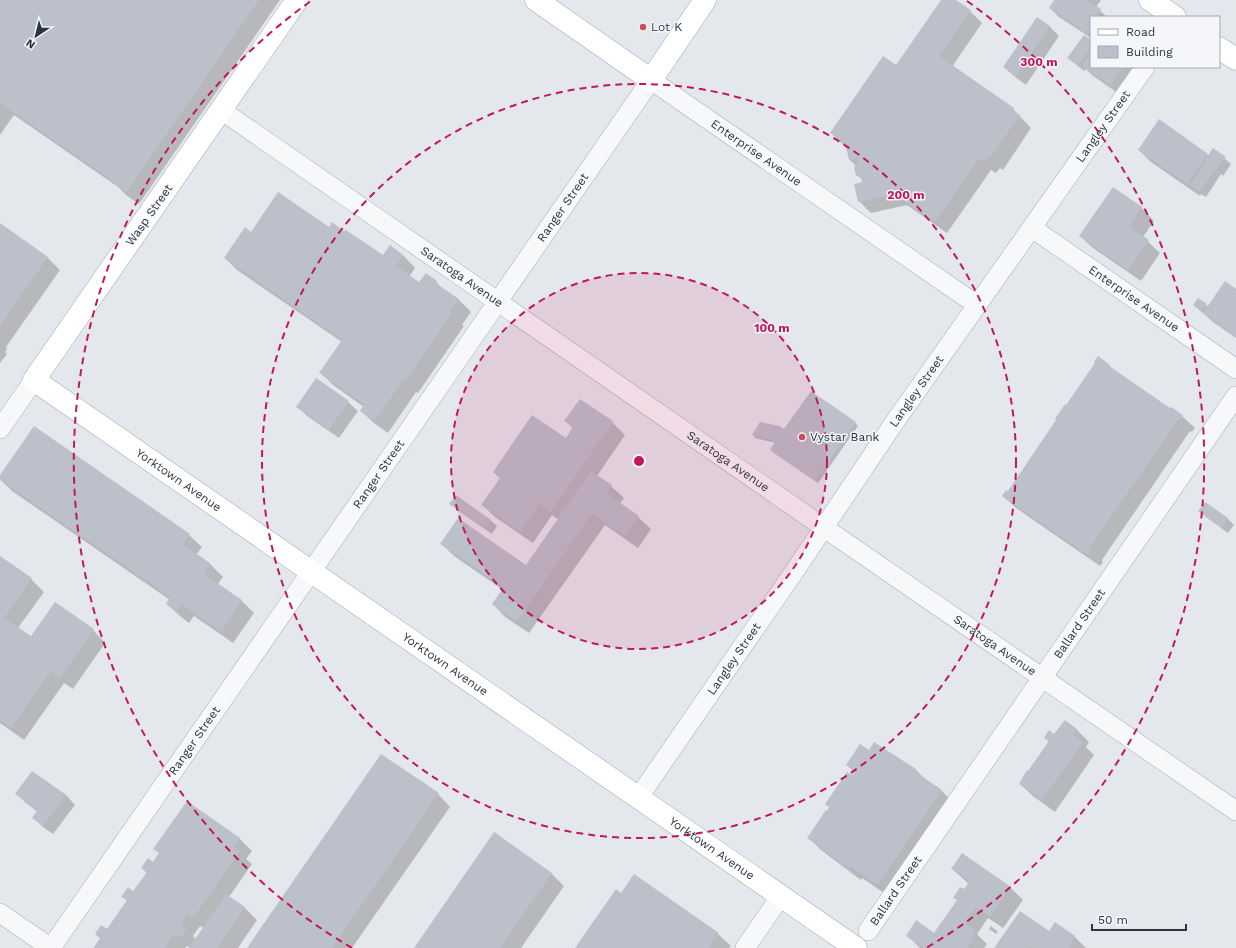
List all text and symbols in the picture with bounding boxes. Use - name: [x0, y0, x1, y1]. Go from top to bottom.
- north arrow: [16, 16, 56, 56]
- legend: [1090, 16, 1220, 68]
- place label: Lot K: [651, 20, 682, 34]
- marker: Lot K: [638, 22, 648, 32]
- text: Road: [1126, 25, 1155, 39]
- text: N: [23, 36, 38, 51]
- text: Building: [1126, 45, 1173, 59]
- text: 300 m: [1020, 55, 1058, 69]
- street label: Langley Street: [1073, 88, 1133, 165]
- street label: Enterprise Avenue: [708, 117, 804, 189]
- street label: Ranger Street: [534, 170, 591, 245]
- street label: Wasp Street: [123, 182, 175, 248]
- text: 200 m: [887, 188, 925, 202]
- street label: Saratoga Avenue: [418, 243, 506, 310]
- street label: Enterprise Avenue: [1086, 262, 1182, 335]
- text: 100 m: [754, 321, 790, 335]
- street label: Langley Street: [886, 353, 946, 430]
- street label: Saratoga Avenue: [684, 428, 772, 495]
- place label: Vystar Bank: [810, 430, 880, 444]
- marker: Vystar Bank: [797, 432, 807, 442]
- street label: Ranger Street: [350, 437, 407, 511]
- street label: Yorktown Avenue: [133, 446, 224, 514]
- centre of rings: [632, 454, 646, 468]
- street label: Ballard Street: [1051, 586, 1108, 661]
- street label: Saratoga Avenue: [951, 612, 1039, 679]
- street label: Langley Street: [704, 620, 764, 698]
- street label: Yorktown Avenue: [400, 630, 491, 699]
- street label: Ranger Street: [166, 704, 223, 778]
- street label: Yorktown Avenue: [666, 814, 757, 883]
- street label: Ballard Street: [867, 853, 925, 928]
- scale bar: [1092, 906, 1186, 932]
- text: 50 m: [1098, 913, 1128, 927]

